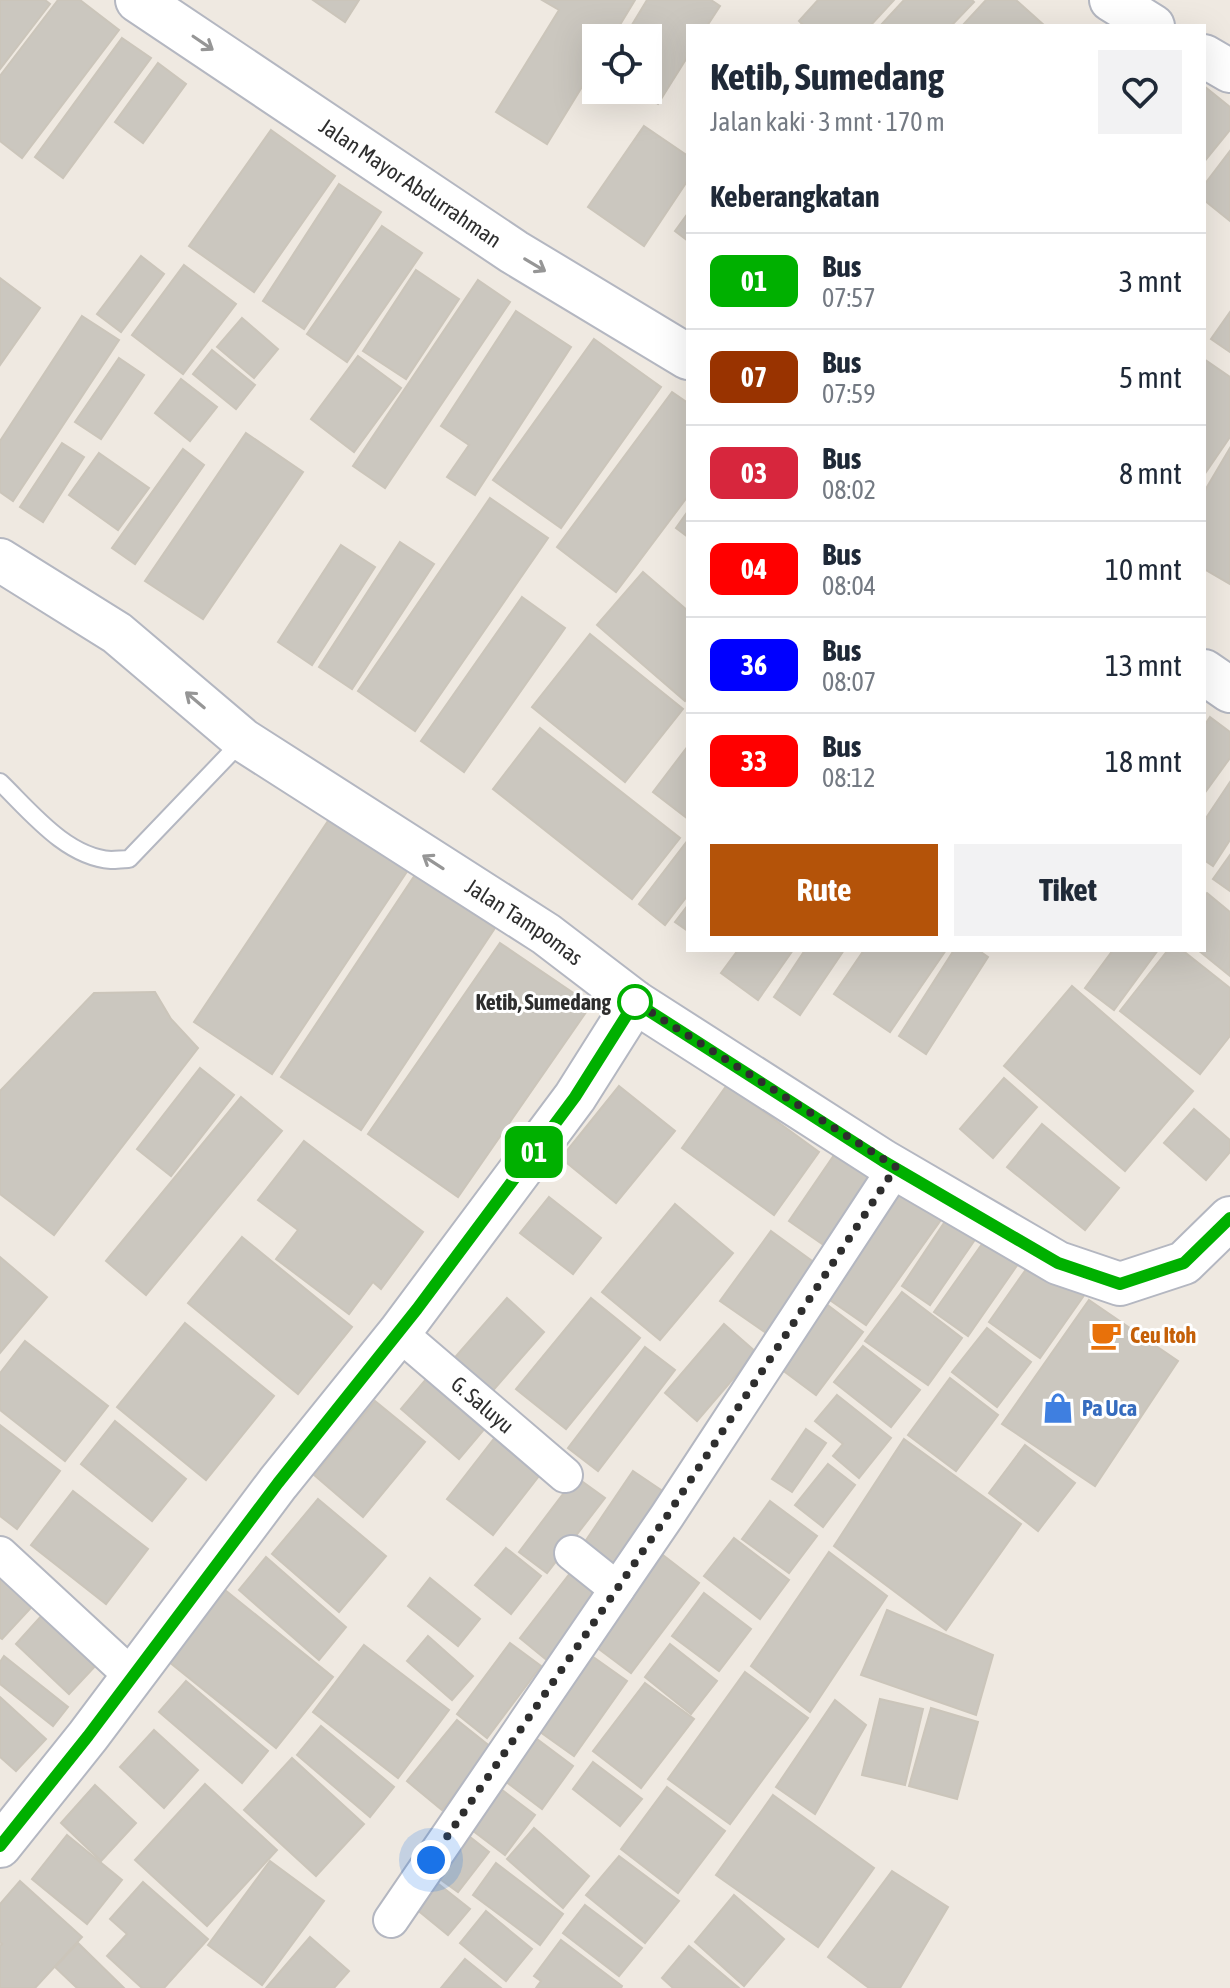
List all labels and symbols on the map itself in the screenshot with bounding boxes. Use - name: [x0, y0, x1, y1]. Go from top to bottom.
- one-way arrow: [191, 35, 213, 52]
- street label: Jalan Mayor Abdurrahman: [315, 112, 506, 253]
- one-way arrow: [523, 257, 546, 273]
- one-way arrow: [186, 691, 206, 709]
- one-way arrow: [422, 853, 445, 869]
- street label: Jalan Tampomas: [461, 873, 588, 971]
- marker: Ketib, Sumedang: [618, 985, 652, 1019]
- place label: Ketib, Sumedang: [476, 989, 612, 1015]
- line badge: 01: [498, 1126, 570, 1178]
- cafe icon: Ceu Itoh: [1089, 1318, 1123, 1352]
- place label: Ceu Itoh: [1130, 1322, 1196, 1348]
- street label: G. Saluyu: [446, 1370, 519, 1439]
- shop icon: Pa Uca: [1041, 1391, 1075, 1425]
- place label: Pa Uca: [1082, 1395, 1137, 1421]
- your location: [411, 1840, 451, 1880]

